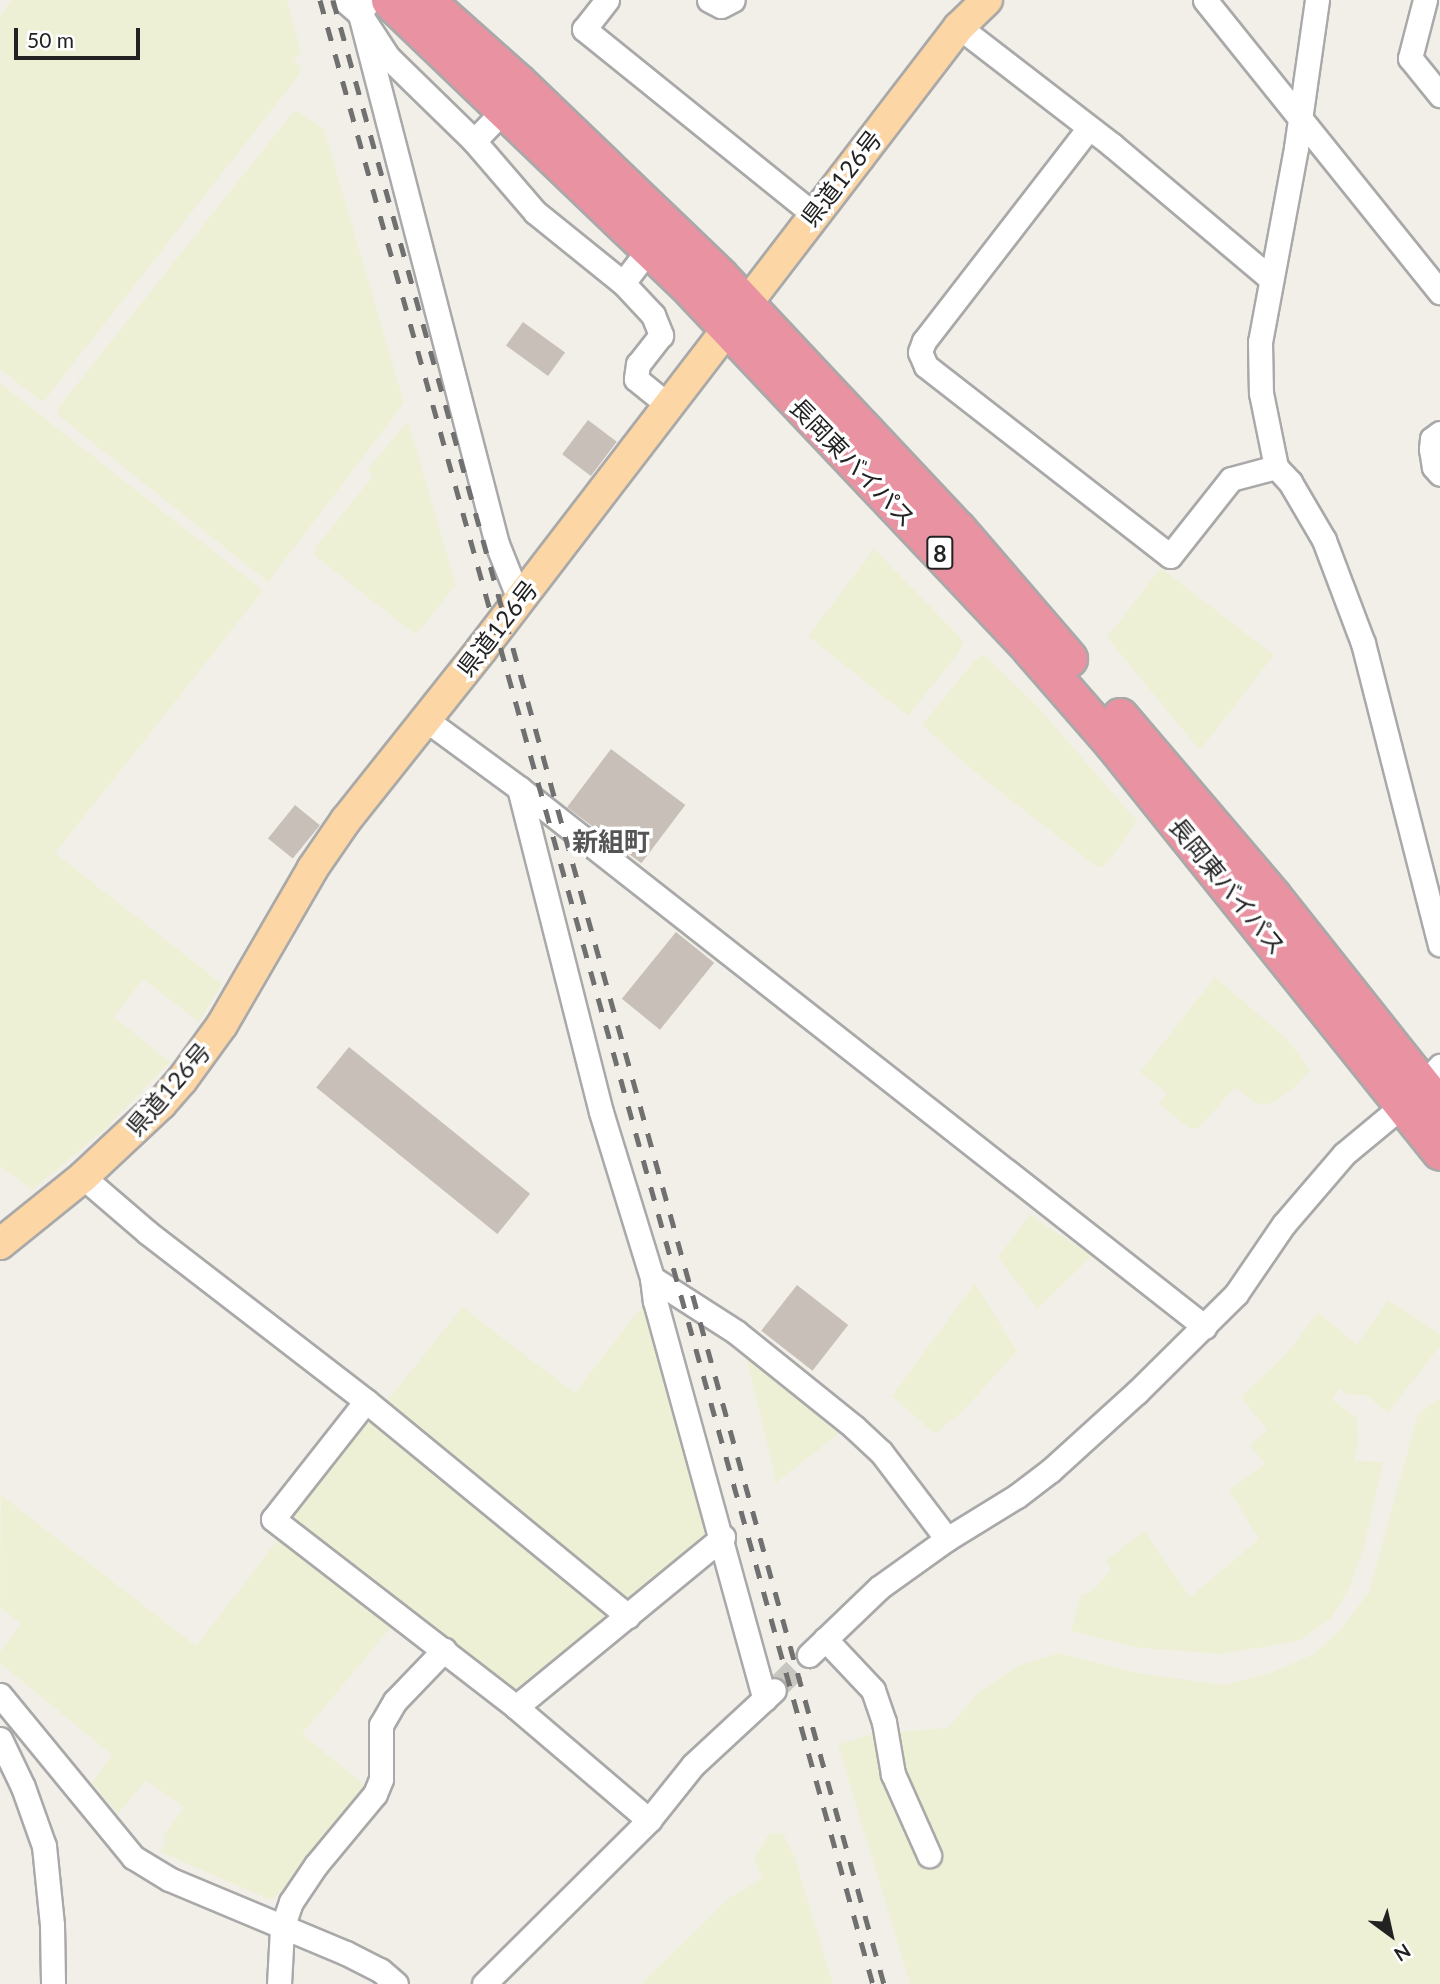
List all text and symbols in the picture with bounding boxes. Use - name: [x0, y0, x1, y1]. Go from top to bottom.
- scale bar: [18, 14, 144, 58]
- text: 50 m: [27, 27, 74, 52]
- street label: 県道126号: [795, 124, 887, 232]
- street label: 長岡東バイパス: [784, 392, 922, 532]
- road number: 8: [926, 534, 954, 572]
- street label: 県道126号: [451, 574, 543, 682]
- street label: 長岡東バイパス: [1164, 812, 1292, 960]
- district label: 新組町: [572, 826, 650, 858]
- street label: 県道126号: [120, 1037, 216, 1141]
- north arrow: [1356, 1900, 1426, 1970]
- text: N: [1390, 1939, 1415, 1967]

